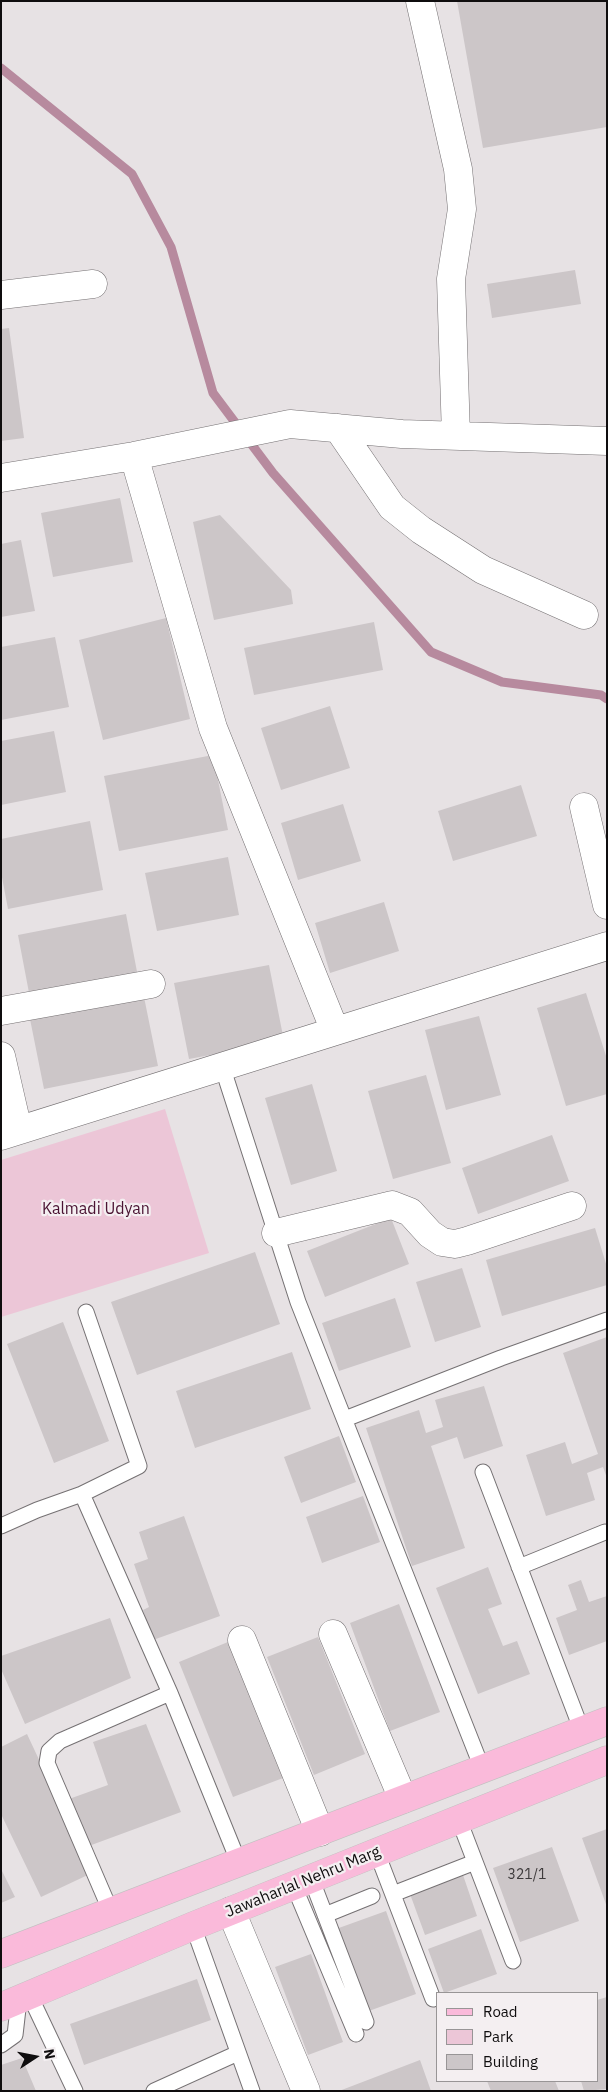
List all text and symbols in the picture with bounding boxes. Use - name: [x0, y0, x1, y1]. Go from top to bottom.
- park label: Kalmadi Udyan: [42, 1199, 150, 1219]
- street label: Jawaharlal Nehru Marg: [223, 1842, 383, 1922]
- house number: 321/1: [508, 1867, 546, 1883]
- legend: [436, 1992, 598, 2082]
- text: Road: [483, 2002, 518, 2021]
- text: Park: [483, 2027, 513, 2046]
- north arrow: [10, 2032, 60, 2082]
- text: N: [40, 2047, 60, 2061]
- text: Building: [483, 2052, 538, 2071]

